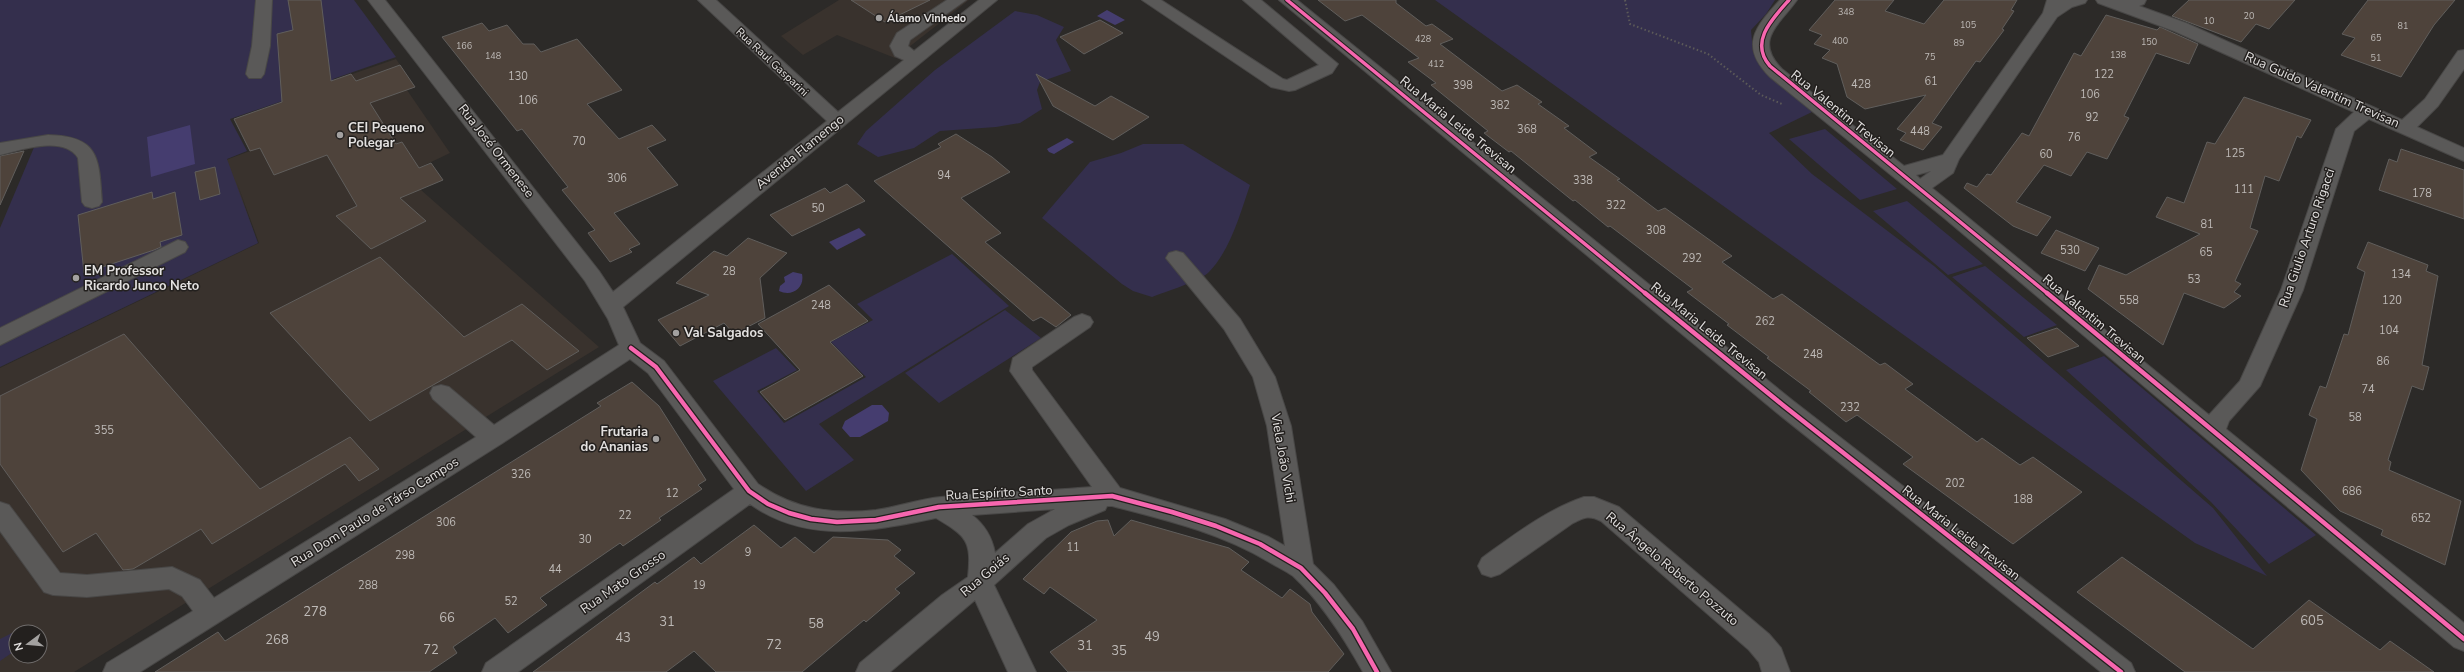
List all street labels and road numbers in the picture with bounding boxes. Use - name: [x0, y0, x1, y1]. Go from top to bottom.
- street label: Rua Raul Gasparini: [732, 24, 812, 100]
- street label: Rua Guido Valentim Trevisan: [2242, 48, 2402, 132]
- street label: Rua Valentim Trevisan: [1787, 66, 1899, 162]
- street label: Rua Maria Leide Trevisan: [1396, 72, 1520, 178]
- street label: Rua José Ormenese: [454, 100, 538, 202]
- street label: Avenida Flamengo: [752, 111, 848, 193]
- street label: Rua Giulio Arturo Rigacci: [2275, 166, 2339, 310]
- street label: Rua Valentim Trevisan: [2038, 270, 2150, 368]
- street label: Rua Maria Leide Trevisan: [1647, 278, 1771, 384]
- street label: Viela João Vichi: [1266, 411, 1300, 504]
- street label: Rua Dom Paulo de Társo Campos: [288, 453, 462, 571]
- street label: Rua Espírito Santo: [945, 481, 1053, 505]
- street label: Rua Maria Leide Trevisan: [1898, 481, 2024, 585]
- street label: Rua Ângelo Roberto Pozzuto: [1602, 507, 1743, 630]
- street label: Rua Mato Grosso: [577, 546, 669, 618]
- street label: Rua Goiás: [957, 549, 1013, 601]

